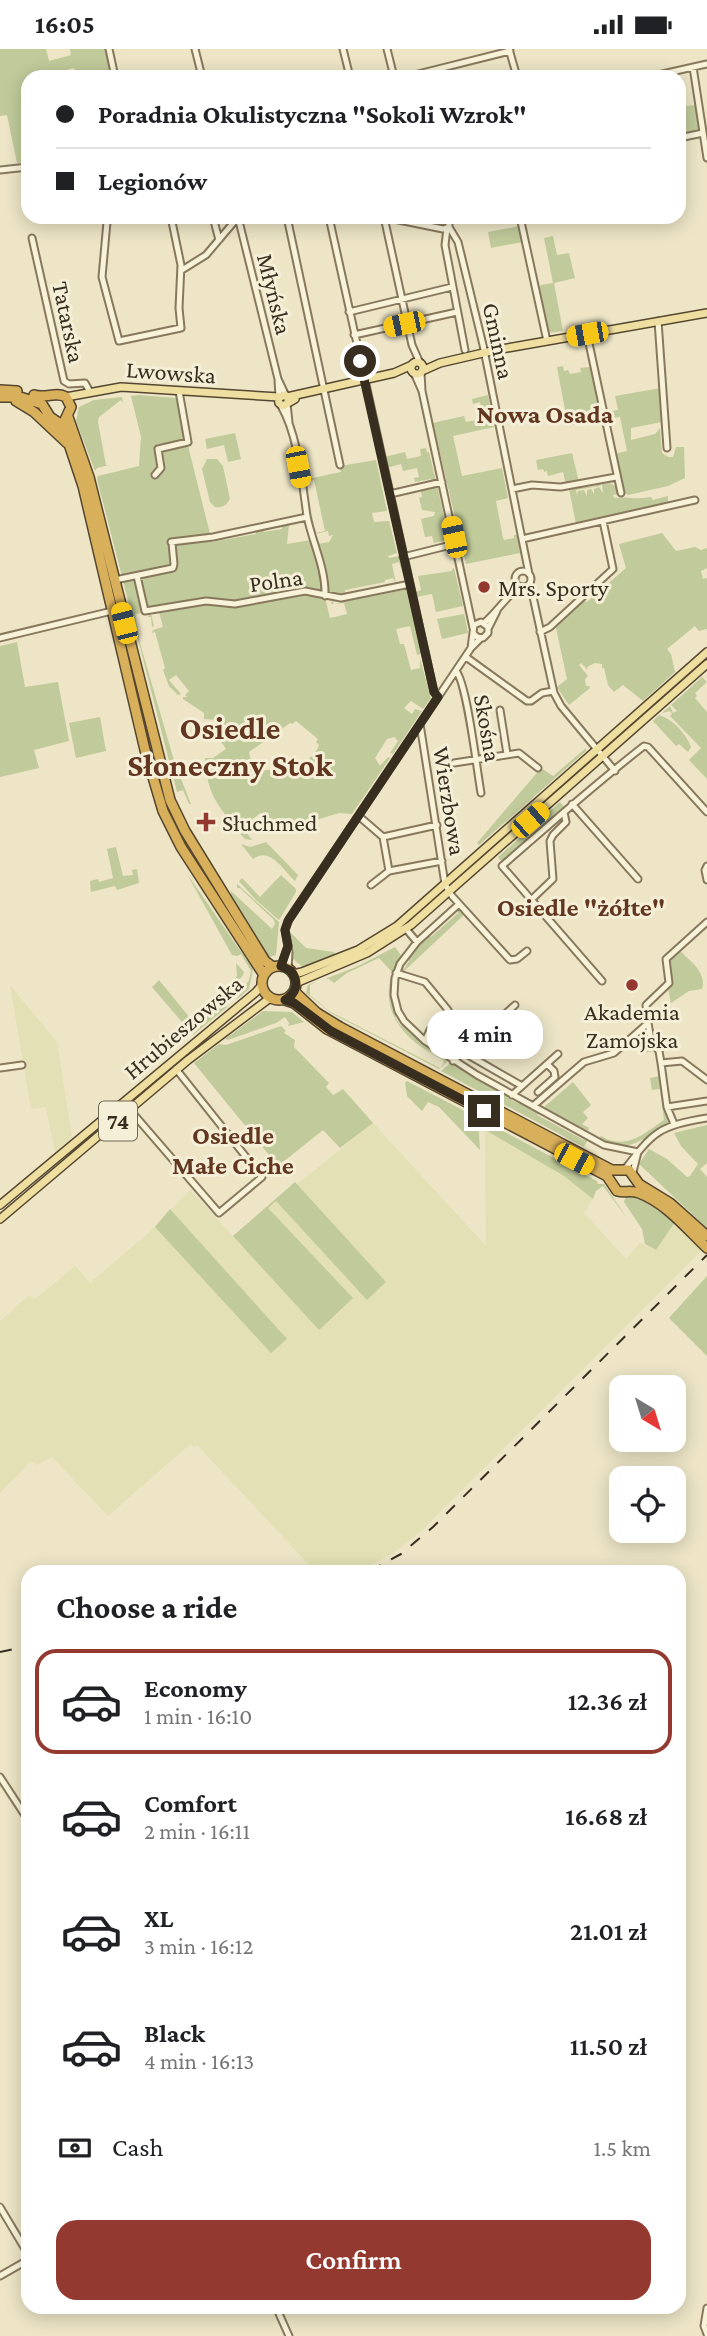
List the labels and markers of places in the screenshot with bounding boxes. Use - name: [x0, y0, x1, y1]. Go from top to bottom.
- place label: Mrs. Sporty: [498, 574, 610, 601]
- marker: Mrs. Sporty: [476, 579, 492, 595]
- place label: Słuchmed: [222, 809, 318, 836]
- marker: Słuchmed: [196, 812, 216, 832]
- marker: Akademia Zamojska: [624, 977, 640, 993]
- place label: Akademia Zamojska: [584, 998, 680, 1053]

